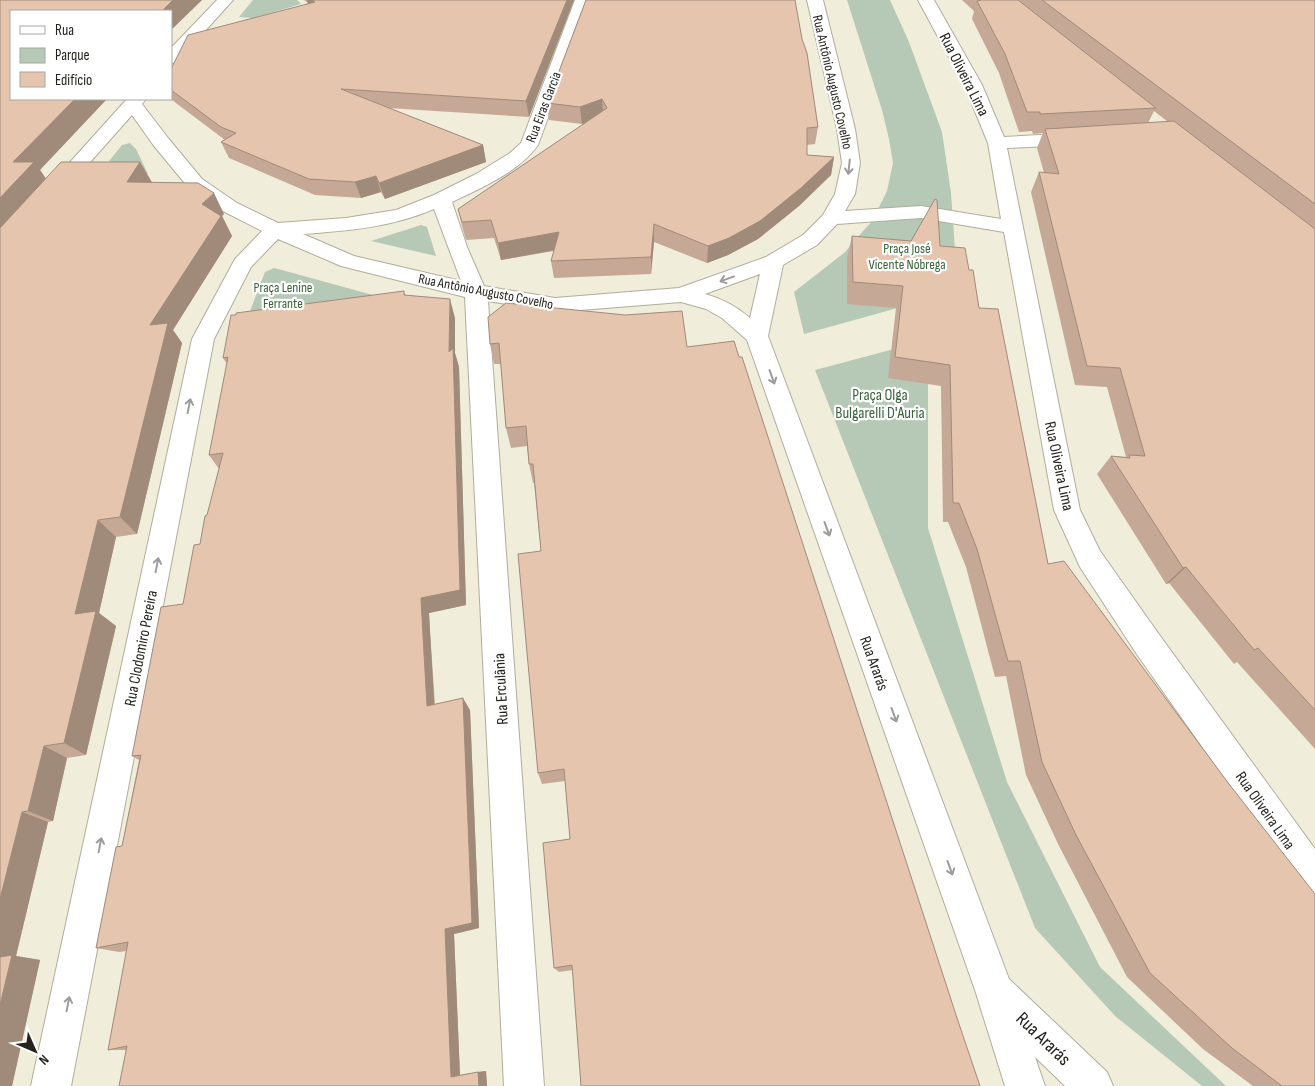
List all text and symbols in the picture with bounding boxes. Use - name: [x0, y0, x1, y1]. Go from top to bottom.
- legend: [10, 10, 172, 100]
- street label: Rua Antônio Augusto Covelho: [809, 13, 856, 151]
- text: Rua: [55, 21, 74, 40]
- street label: Rua Oliveira Lima: [935, 30, 993, 119]
- text: Parque: [55, 46, 90, 65]
- street label: Rua Eiras Garcia: [522, 69, 565, 145]
- text: Edifício: [55, 71, 92, 90]
- one-way arrow: [844, 159, 854, 175]
- park label: Praça José Vicente Nóbrega: [868, 240, 946, 273]
- street label: Rua Antônio Augusto Covelho: [417, 270, 555, 313]
- one-way arrow: [719, 275, 735, 284]
- park label: Praça Lenine Ferrante: [254, 279, 313, 312]
- one-way arrow: [768, 369, 777, 384]
- park label: Praça Olga Bulgarelli D'Auria: [835, 386, 925, 423]
- one-way arrow: [185, 399, 194, 415]
- street label: Rua Oliveira Lima: [1040, 420, 1077, 513]
- one-way arrow: [823, 521, 832, 537]
- one-way arrow: [153, 558, 162, 574]
- street label: Rua Clodomiro Pereira: [121, 589, 162, 708]
- street label: Rua Ararás: [855, 634, 892, 694]
- street label: Rua Erculânia: [490, 653, 513, 725]
- one-way arrow: [890, 707, 899, 722]
- street label: Rua Oliveira Lima: [1231, 768, 1299, 854]
- one-way arrow: [96, 837, 105, 853]
- one-way arrow: [946, 860, 955, 875]
- one-way arrow: [64, 996, 73, 1012]
- street label: Rua Ararás: [1011, 1007, 1075, 1071]
- north arrow: [10, 1026, 60, 1076]
- text: N: [35, 1051, 52, 1068]

